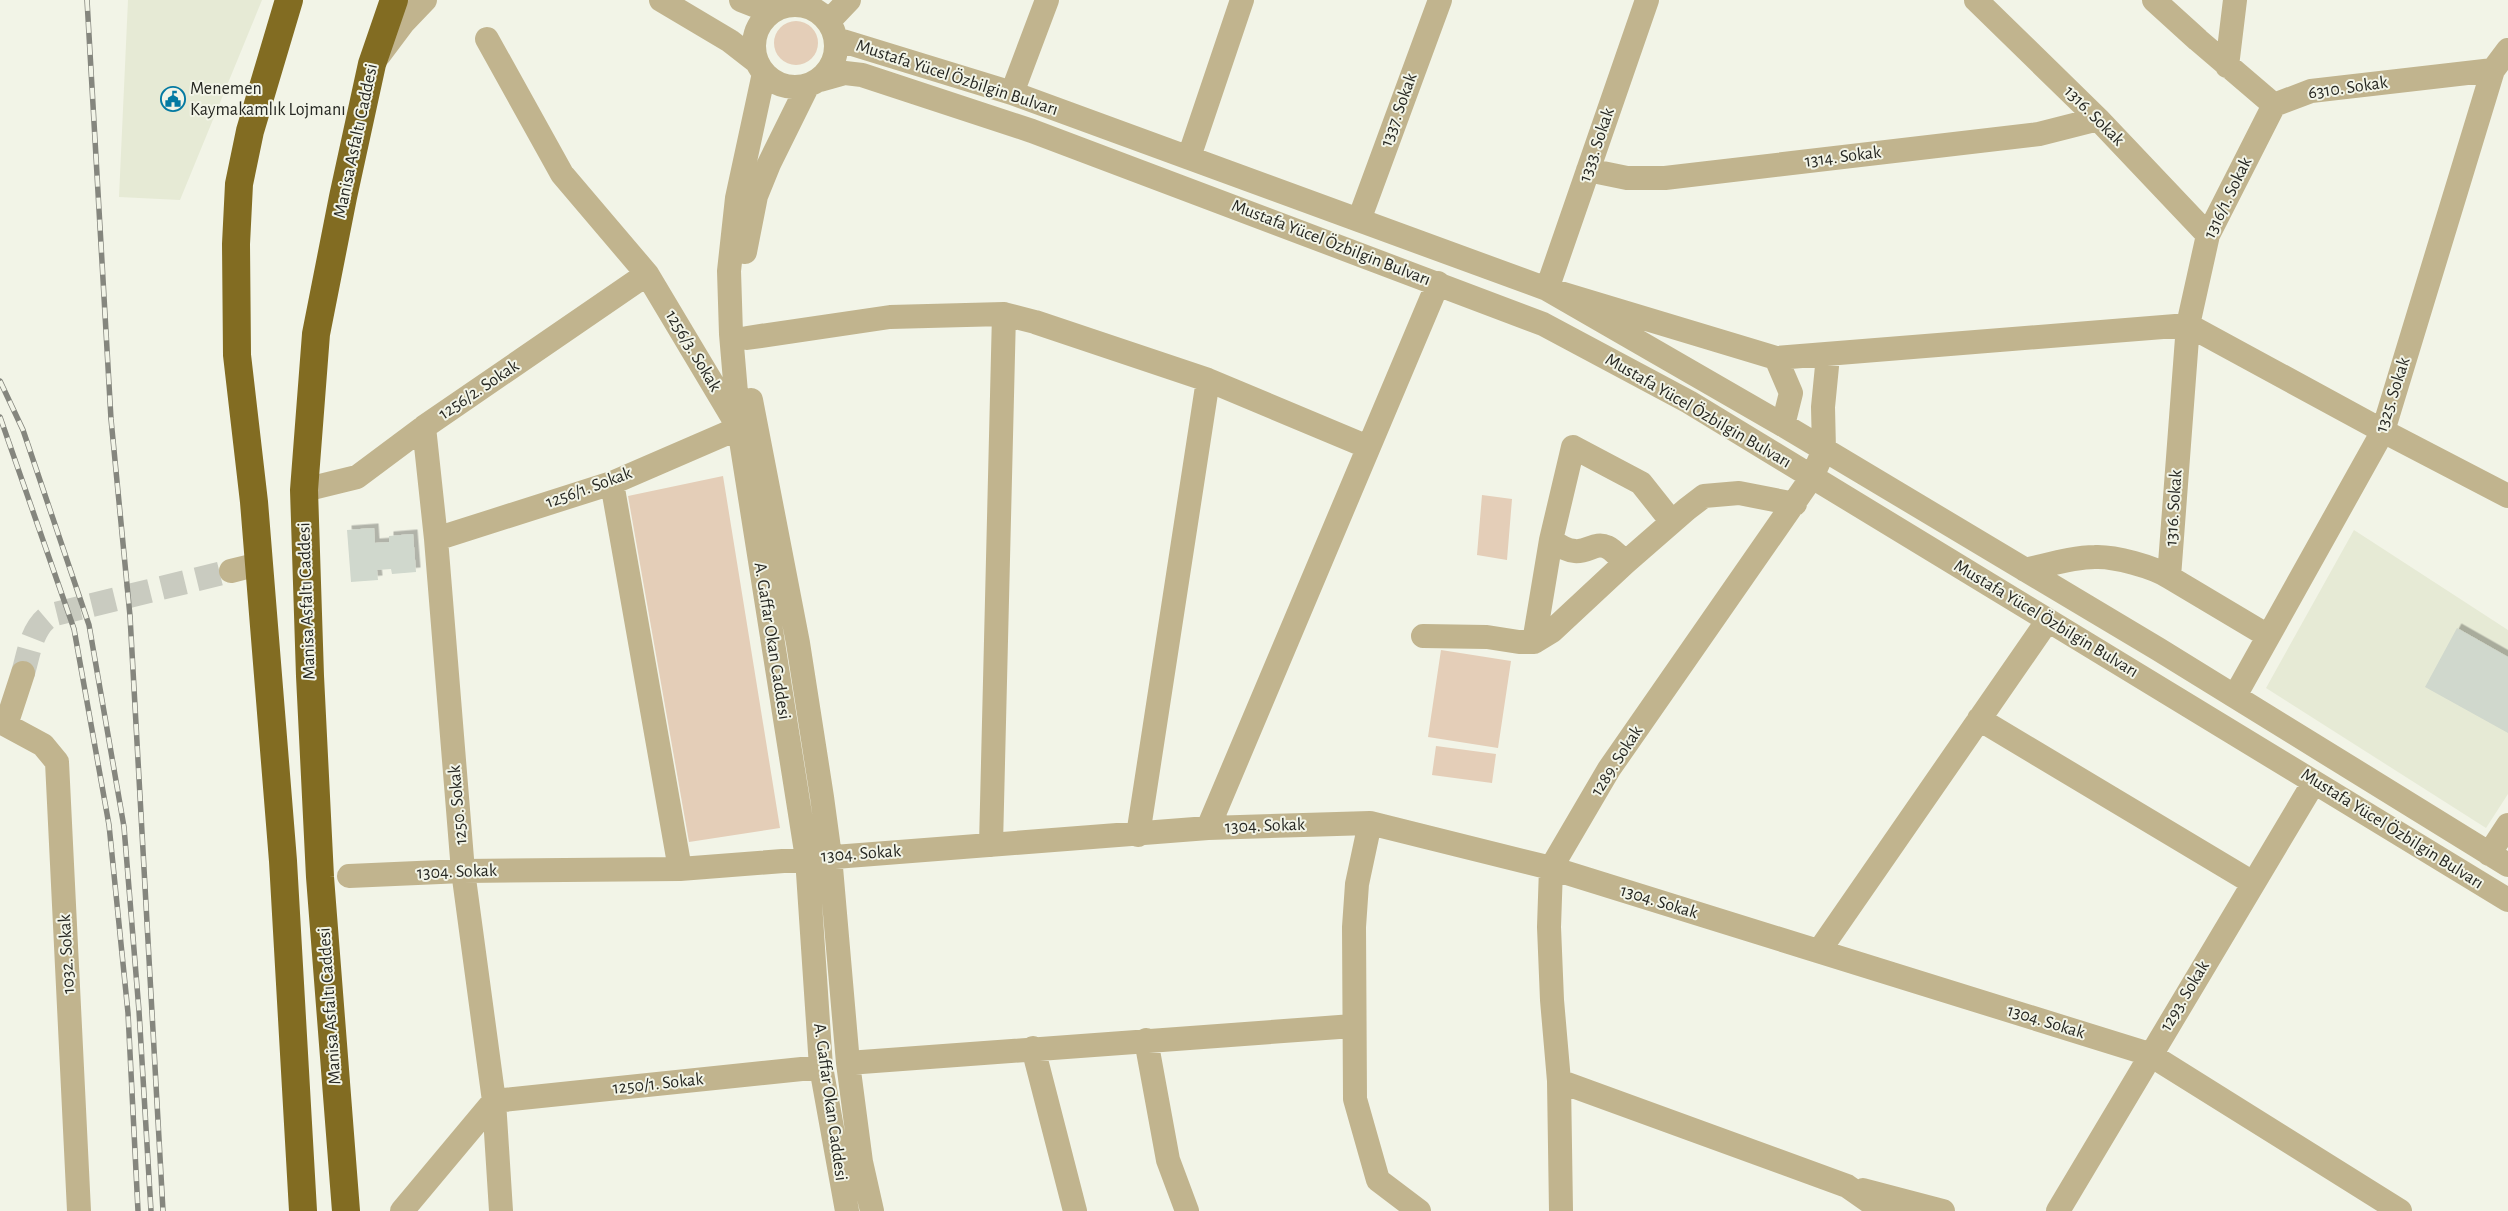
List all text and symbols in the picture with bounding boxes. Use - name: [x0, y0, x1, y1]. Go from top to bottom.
- street label: Mustafa Yücel Özbilgin Bulvarı: [854, 35, 1061, 119]
- street label: Manisa Asfaltı Caddesi: [331, 62, 381, 220]
- street label: 1337. Sokak: [1377, 70, 1421, 149]
- street label: 6310. Sokak: [2307, 73, 2390, 102]
- place label: Menemen Kaymakamlık Lojmanı: [190, 80, 346, 119]
- street label: 1316. Sokak: [2061, 83, 2128, 150]
- public building icon: Menemen Kaymakamlık Lojmanı: [160, 86, 186, 112]
- street label: 1333. Sokak: [1576, 105, 1618, 184]
- street label: 1314. Sokak: [1804, 143, 1883, 171]
- street label: 1316/1. Sokak: [2201, 154, 2256, 242]
- street label: Mustafa Yücel Özbilgin Bulvarı: [1229, 195, 1434, 289]
- street label: 1256/3. Sokak: [662, 307, 725, 395]
- street label: Mustafa Yücel Özbilgin Bulvarı: [1602, 349, 1795, 472]
- street label: 1325. Sokak: [2372, 354, 2414, 435]
- street label: 1256/2. Sokak: [436, 356, 523, 423]
- street label: 1256/1. Sokak: [544, 464, 635, 512]
- street label: 1316. Sokak: [2162, 468, 2186, 547]
- street label: Manisa Asfaltı Caddesi: [295, 522, 319, 680]
- street label: Mustafa Yücel Özbilgin Bulvarı: [1951, 555, 2142, 681]
- street label: A. Gaffar Okan Caddesi: [751, 561, 793, 721]
- street label: 1289. Sokak: [1588, 722, 1647, 799]
- street label: 1250. Sokak: [445, 764, 470, 846]
- street label: Mustafa Yücel Özbilgin Bulvarı: [2298, 764, 2487, 893]
- street label: 1304. Sokak: [1225, 816, 1306, 836]
- street label: 1304. Sokak: [820, 842, 902, 866]
- street label: 1304. Sokak: [417, 862, 498, 882]
- street label: 1304. Sokak: [1618, 882, 1701, 923]
- street label: 1032. Sokak: [56, 913, 78, 994]
- street label: Manisa Asfaltı Caddesi: [316, 927, 344, 1085]
- street label: 1293. Sokak: [2157, 957, 2213, 1034]
- street label: 1304. Sokak: [2005, 1002, 2088, 1043]
- street label: A. Gaffar Okan Caddesi: [810, 1022, 850, 1182]
- street label: 1250/1. Sokak: [612, 1070, 705, 1098]

